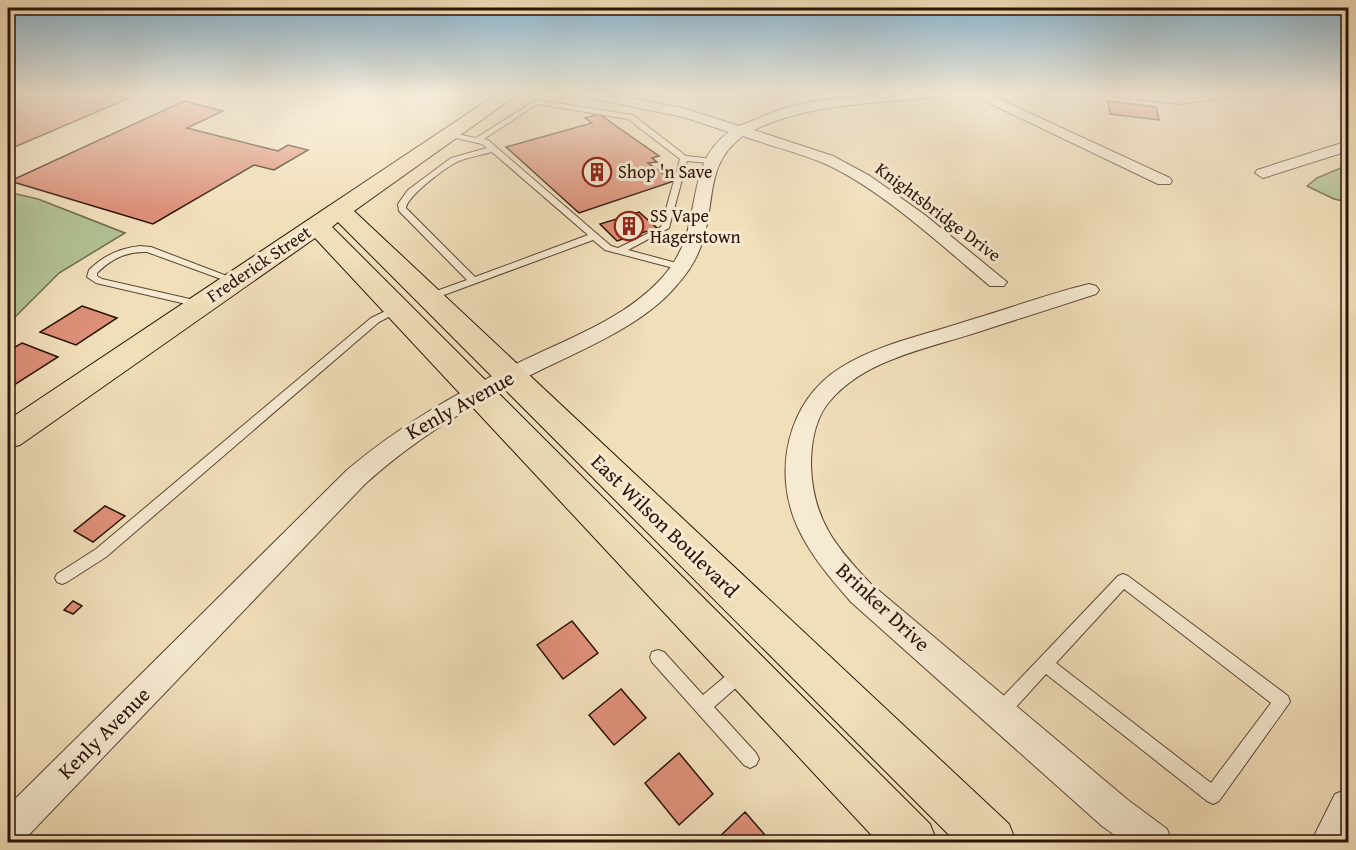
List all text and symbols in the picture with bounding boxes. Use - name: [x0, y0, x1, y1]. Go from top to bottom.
- street label: Knightsbridge Drive: [870, 155, 1007, 268]
- building icon: Shop 'n Save: [581, 156, 613, 188]
- place label: Shop 'n Save: [618, 158, 712, 185]
- place label: SS Vape Hagerstown: [650, 202, 741, 250]
- building icon: SS Vape Hagerstown: [613, 210, 645, 242]
- street label: Frederick Street: [201, 218, 317, 309]
- street label: Kenly Avenue: [400, 362, 520, 447]
- street label: East Wilson Boulevard: [584, 447, 747, 605]
- street label: Brinker Drive: [829, 555, 937, 659]
- street label: Kenly Avenue: [50, 679, 157, 786]

